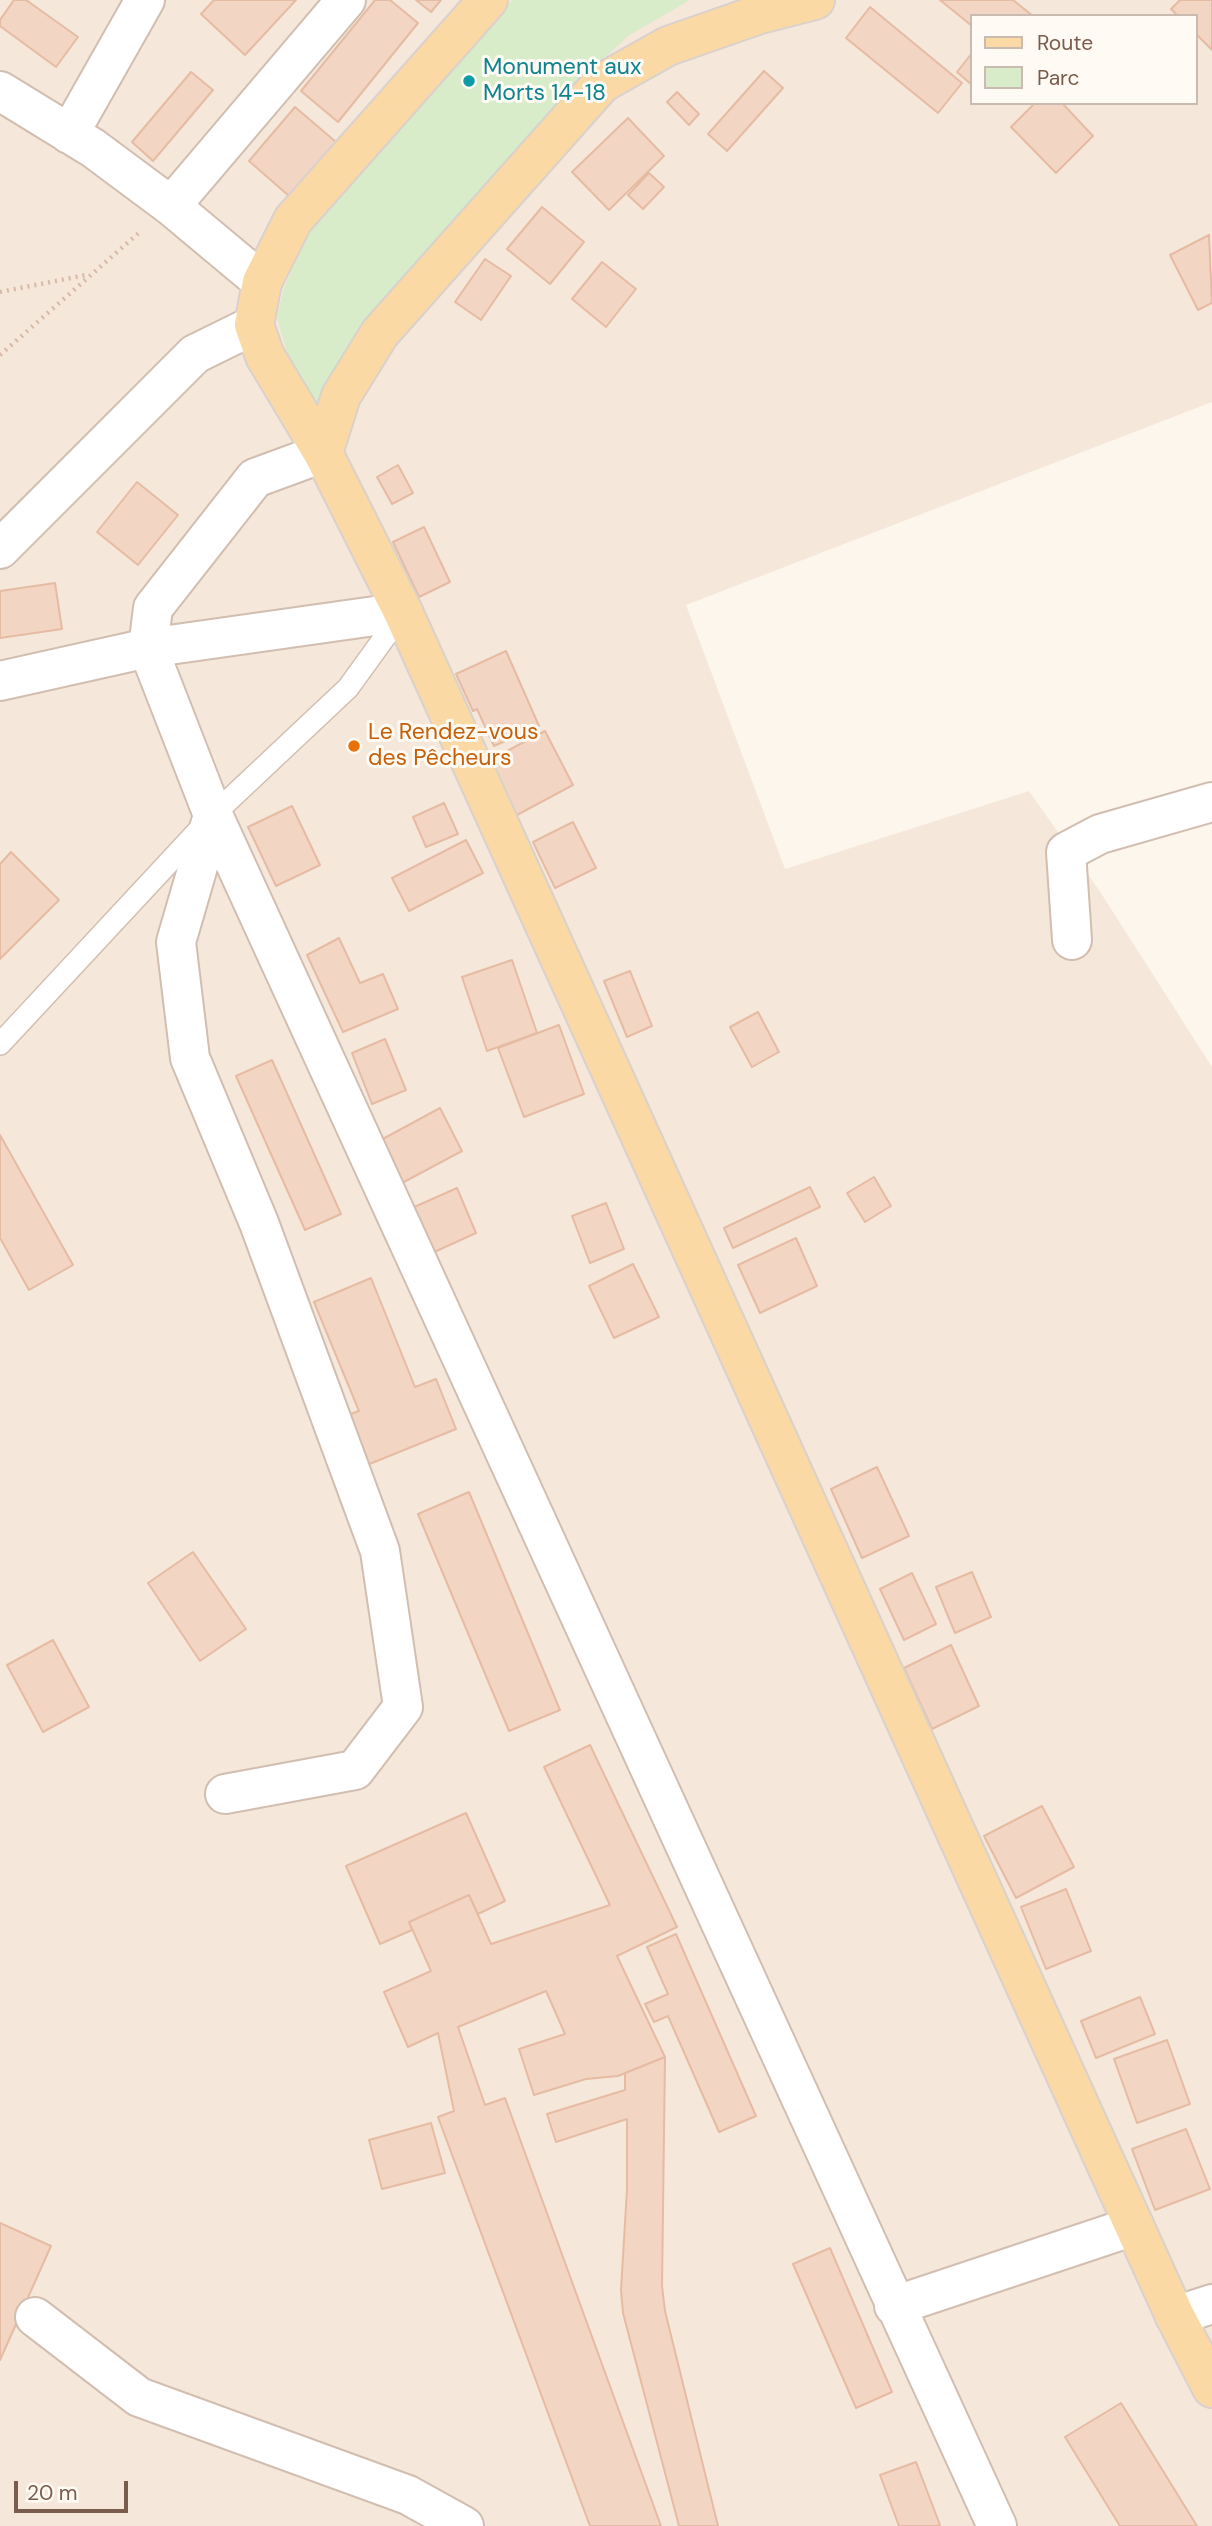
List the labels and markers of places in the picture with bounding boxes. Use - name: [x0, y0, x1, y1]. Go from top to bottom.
- place label: Monument aux Morts 14-18: [483, 54, 641, 108]
- marker: Monument aux Morts 14-18: [461, 73, 477, 89]
- place label: Le Rendez-vous des Pêcheurs: [368, 719, 538, 773]
- marker: Le Rendez-vous des Pêcheurs: [346, 738, 362, 754]

